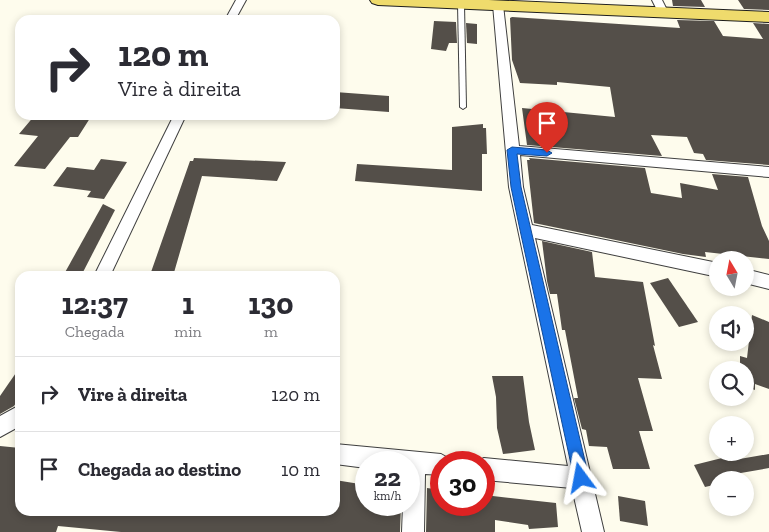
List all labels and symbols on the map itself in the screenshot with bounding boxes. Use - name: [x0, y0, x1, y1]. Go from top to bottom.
- pin: [526, 102, 568, 153]
- north arrow: [709, 251, 754, 296]
- speed limit sign: 30: [430, 451, 495, 516]
- position arrow: [554, 451, 606, 503]

